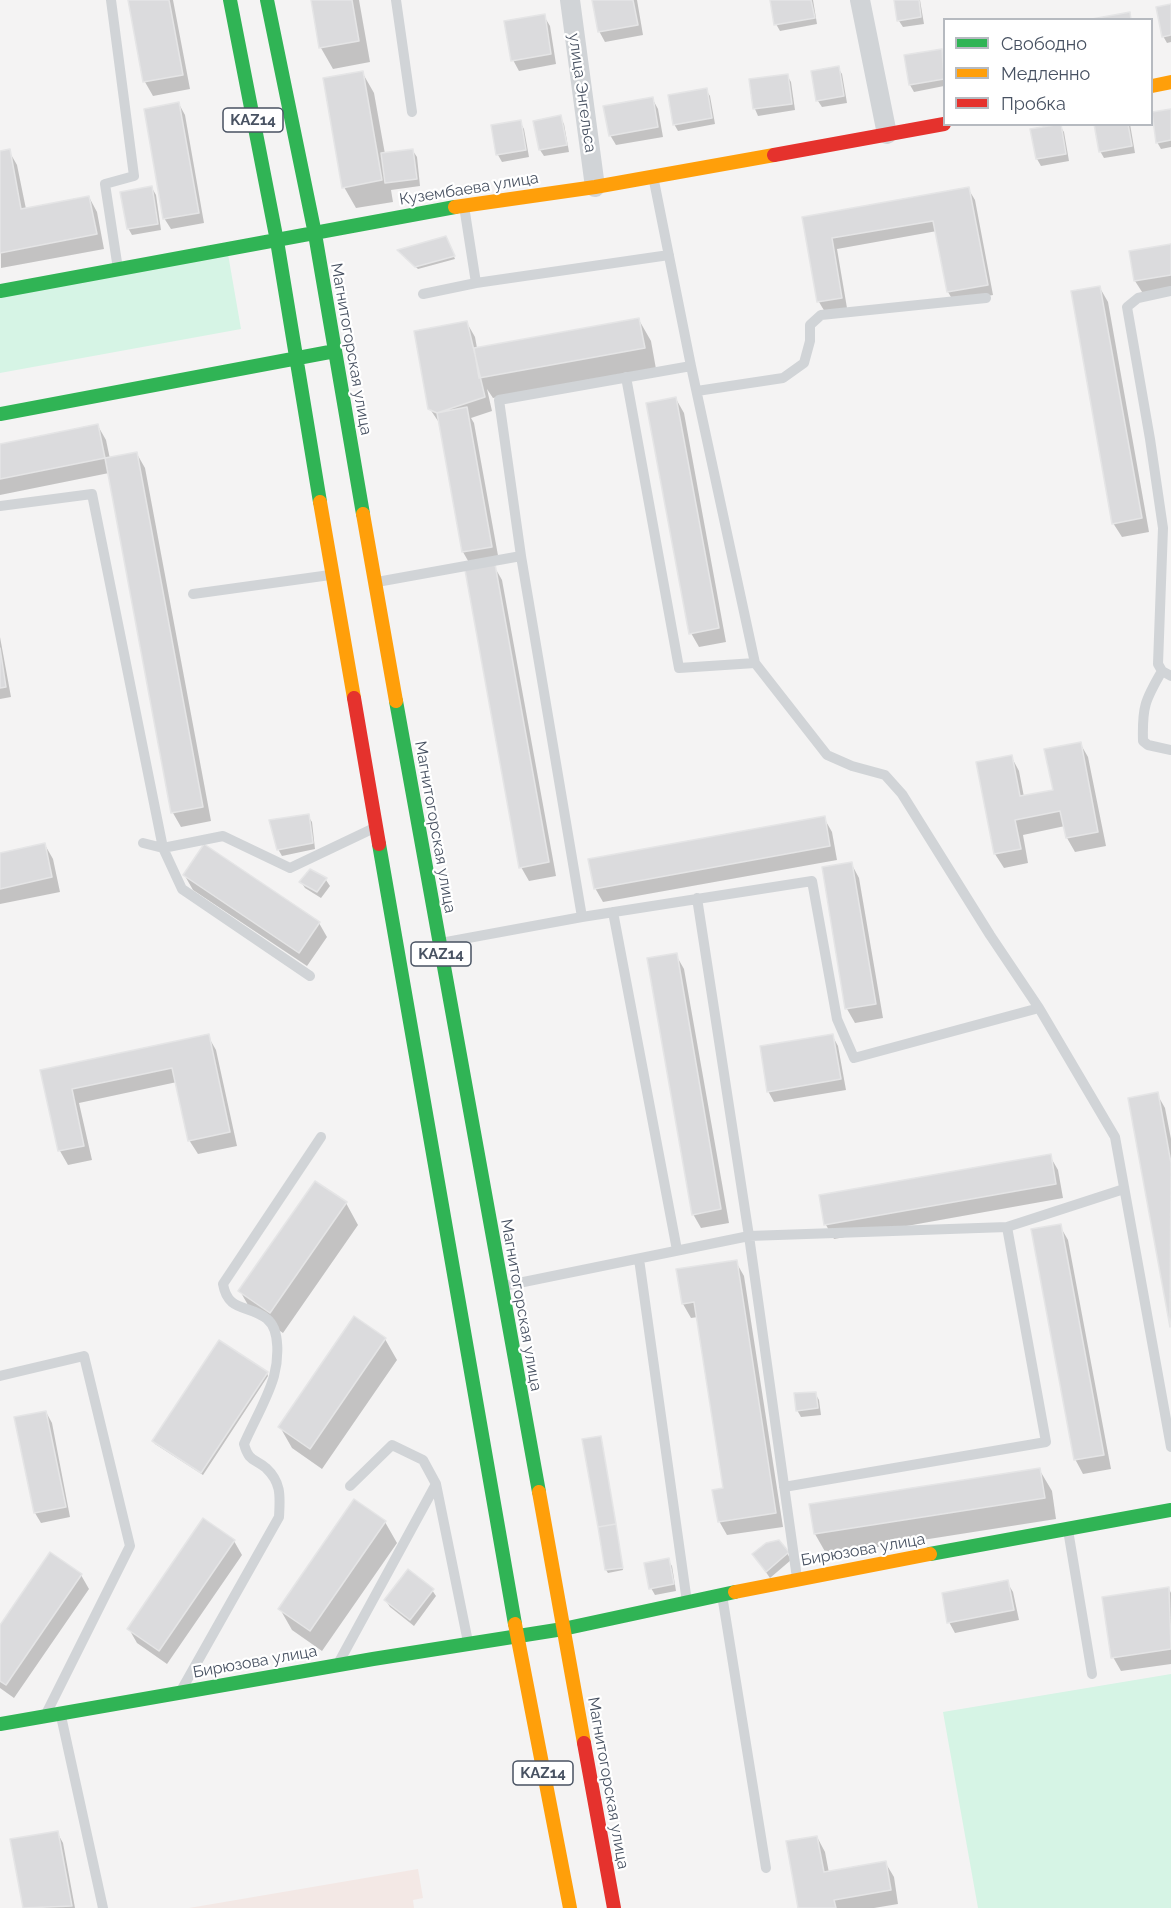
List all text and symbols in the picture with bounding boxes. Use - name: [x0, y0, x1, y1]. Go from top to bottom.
- legend: [943, 18, 1153, 126]
- street label: улица Энгельса: [564, 32, 600, 154]
- text: Свободно: [1001, 33, 1087, 54]
- text: Медленно: [1001, 63, 1090, 84]
- text: Пробка: [1001, 93, 1066, 114]
- road number: KAZ14: [223, 108, 283, 132]
- street label: Кузембаева улица: [398, 169, 540, 209]
- street label: Магнитогорская улица: [326, 261, 376, 437]
- street label: Магнитогорская улица: [410, 739, 460, 915]
- road number: KAZ14: [411, 942, 471, 966]
- street label: Магнитогорская улица: [496, 1217, 546, 1393]
- street label: Бирюзова улица: [799, 1530, 927, 1570]
- street label: Бирюзова улица: [191, 1642, 319, 1682]
- street label: Магнитогорская улица: [583, 1695, 633, 1871]
- road number: KAZ14: [513, 1761, 573, 1785]

